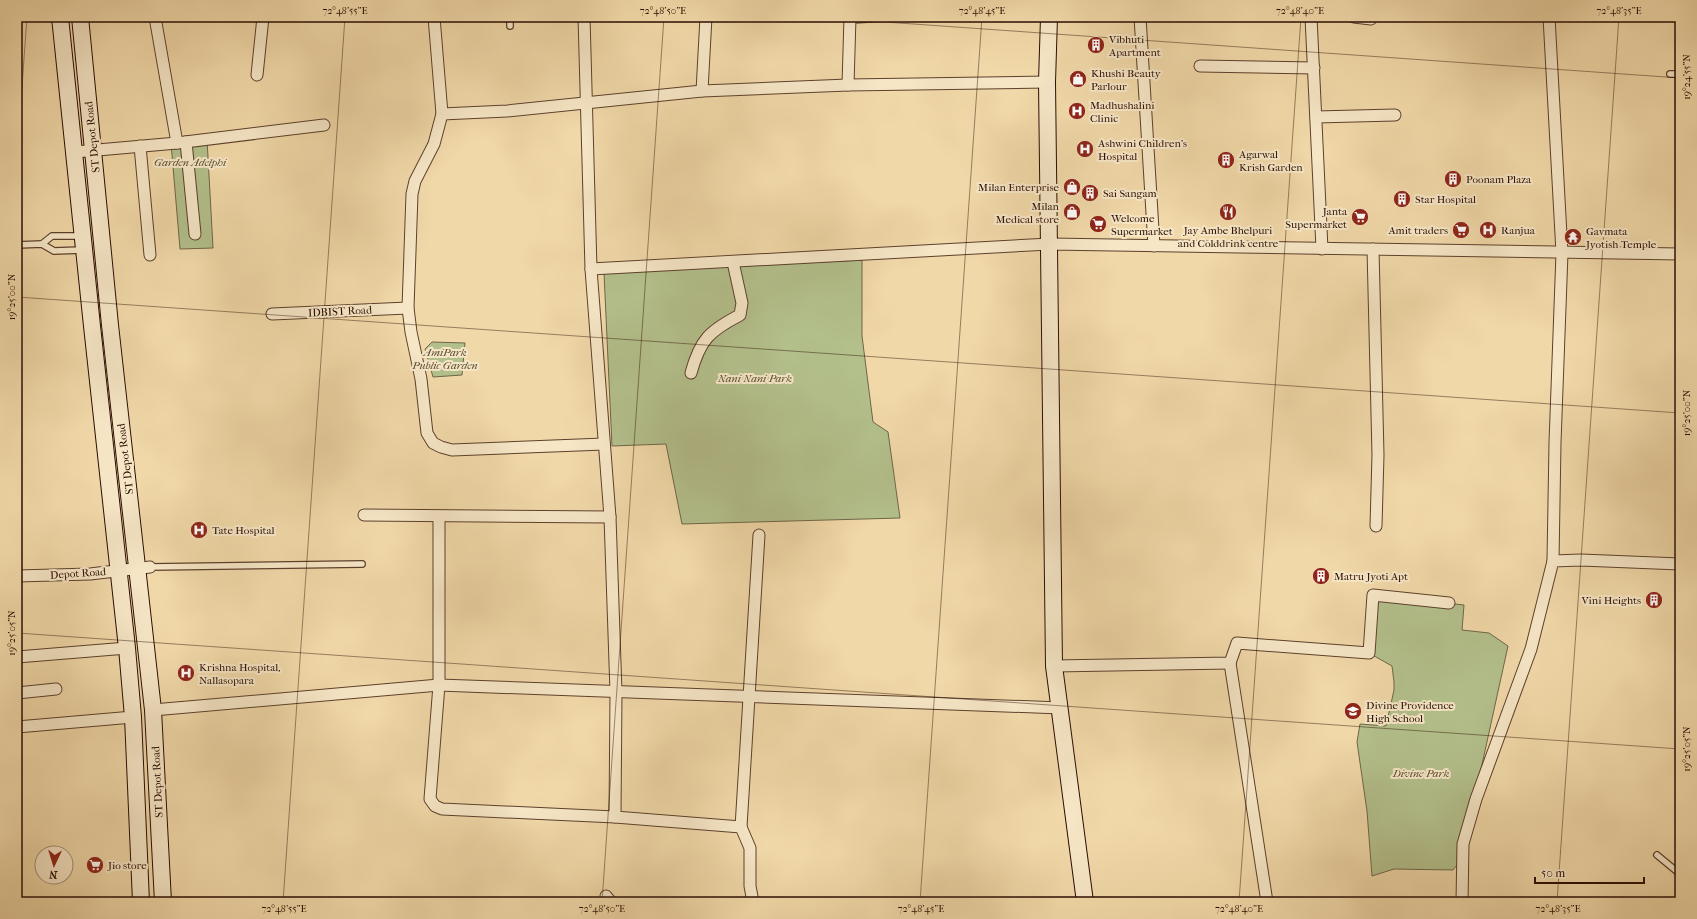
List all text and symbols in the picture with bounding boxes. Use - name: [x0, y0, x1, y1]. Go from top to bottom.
- text: 72°48'55"E: [322, 5, 368, 17]
- text: 72°48'50"E: [640, 5, 686, 17]
- text: 72°48'45"E: [959, 5, 1005, 17]
- text: 72°48'40"E: [1276, 5, 1324, 17]
- text: 72°48'35"E: [1596, 5, 1642, 17]
- place label: Vibhuti Apartment: [1108, 33, 1161, 59]
- building icon: Vibhuti Apartment: [1086, 35, 1106, 55]
- text: 19°24'55"N: [1681, 54, 1693, 100]
- place label: Khushi Beauty Parlour: [1091, 67, 1162, 93]
- shop icon: Khushi Beauty Parlour: [1068, 69, 1088, 89]
- place label: Madhushalini Clinic: [1090, 99, 1155, 125]
- street label: ST Depot Road: [82, 100, 103, 173]
- hospital icon: Madhushalini Clinic: [1067, 101, 1087, 121]
- place label: Ashwini Children's Hospital: [1097, 137, 1187, 163]
- hospital icon: Ashwini Children's Hospital: [1075, 139, 1095, 159]
- place label: Agarwal Krish Garden: [1238, 148, 1303, 174]
- building icon: Agarwal Krish Garden: [1216, 150, 1236, 170]
- park label: Garden Adelphi: [154, 156, 227, 169]
- building icon: Poonam Plaza: [1443, 169, 1463, 189]
- place label: Poonam Plaza: [1466, 173, 1532, 186]
- shop icon: Milan Enterprise: [1062, 177, 1082, 197]
- place label: Milan Enterprise: [978, 181, 1060, 194]
- building icon: Sai Sangam: [1080, 183, 1100, 203]
- place label: Sai Sangam: [1103, 187, 1157, 200]
- building icon: Star Hospital: [1392, 189, 1412, 209]
- place label: Star Hospital: [1415, 193, 1476, 206]
- place label: Milan Medical store: [996, 200, 1060, 226]
- shop icon: Milan Medical store: [1062, 202, 1082, 222]
- restaurant icon: Jay Ambe Bhelpuri and Colddrink centre: [1218, 202, 1238, 222]
- place label: Janta Supermarket: [1285, 205, 1348, 231]
- supermarket icon: Janta Supermarket: [1350, 207, 1370, 227]
- place label: Welcome Supermarket: [1110, 212, 1173, 238]
- supermarket icon: Welcome Supermarket: [1088, 214, 1108, 234]
- supermarket icon: Amit traders: [1451, 220, 1471, 240]
- hospital icon: Ranjua: [1478, 220, 1498, 240]
- place label: Jay Ambe Bhelpuri and Colddrink centre: [1178, 224, 1279, 250]
- place label: Amit traders: [1387, 224, 1448, 237]
- place label: Ranjua: [1501, 224, 1536, 237]
- place label: Gavmata Jyotish Temple: [1585, 225, 1657, 251]
- temple icon: Gavmata Jyotish Temple: [1563, 227, 1583, 247]
- text: 19°25'00"N: [6, 273, 18, 320]
- street label: IDBIST Road: [308, 303, 373, 320]
- park label: AmiPark Public Garden: [411, 346, 478, 372]
- park label: Nani Nani Park: [717, 372, 792, 385]
- text: 19°25'00"N: [1681, 389, 1693, 436]
- street label: ST Depot Road: [115, 422, 136, 495]
- hospital icon: Tate Hospital: [189, 520, 209, 540]
- place label: Tate Hospital: [212, 524, 275, 537]
- street label: Depot Road: [50, 565, 107, 582]
- building icon: Matru Jyoti Apt: [1311, 566, 1331, 586]
- place label: Matru Jyoti Apt: [1334, 570, 1408, 583]
- building icon: Vini Heights: [1644, 590, 1664, 610]
- place label: Vini Heights: [1580, 594, 1641, 607]
- text: 19°25'05"N: [6, 610, 18, 656]
- place label: Krishna Hospital, Nallasopara: [199, 661, 281, 687]
- hospital icon: Krishna Hospital, Nallasopara: [176, 663, 196, 683]
- place label: Divine Providence High School: [1366, 699, 1454, 725]
- school or university icon: Divine Providence High School: [1343, 701, 1363, 721]
- text: 19°25'05"N: [1681, 726, 1693, 772]
- street label: ST Depot Road: [149, 745, 166, 818]
- park label: Divine Park: [1392, 767, 1450, 780]
- north arrow: [34, 845, 74, 885]
- supermarket icon: Jio store: [85, 855, 105, 875]
- place label: Jio store: [107, 859, 147, 872]
- scale bar: [1535, 859, 1644, 885]
- text: 50 m: [1541, 866, 1565, 880]
- text: N: [48, 868, 58, 881]
- text: 72°48'55"E: [261, 903, 307, 915]
- text: 72°48'50"E: [579, 903, 625, 915]
- text: 72°48'45"E: [898, 903, 944, 915]
- text: 72°48'40"E: [1215, 903, 1263, 915]
- text: 72°48'35"E: [1535, 903, 1581, 915]

